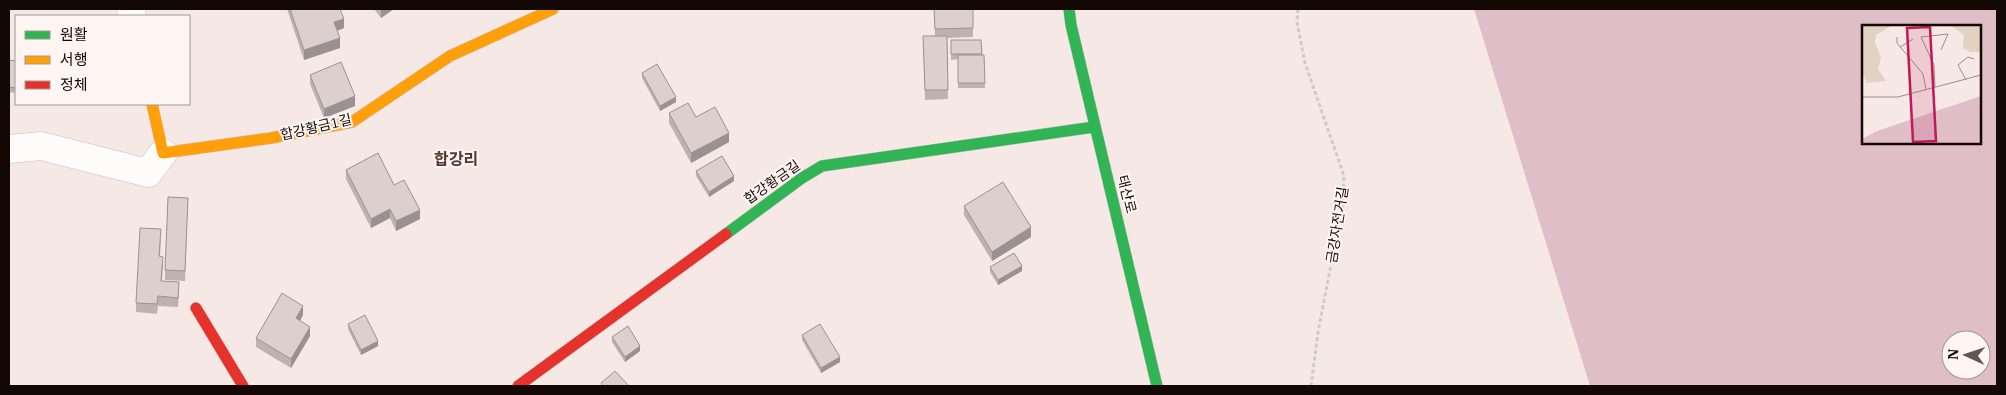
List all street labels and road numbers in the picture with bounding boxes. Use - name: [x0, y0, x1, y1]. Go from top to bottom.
- street label: 합강황금1길: [279, 110, 353, 144]
- street label: 합강황금길: [740, 156, 804, 208]
- street label: 태산로: [1114, 173, 1140, 215]
- street label: 금강자전거길: [1322, 185, 1352, 265]

